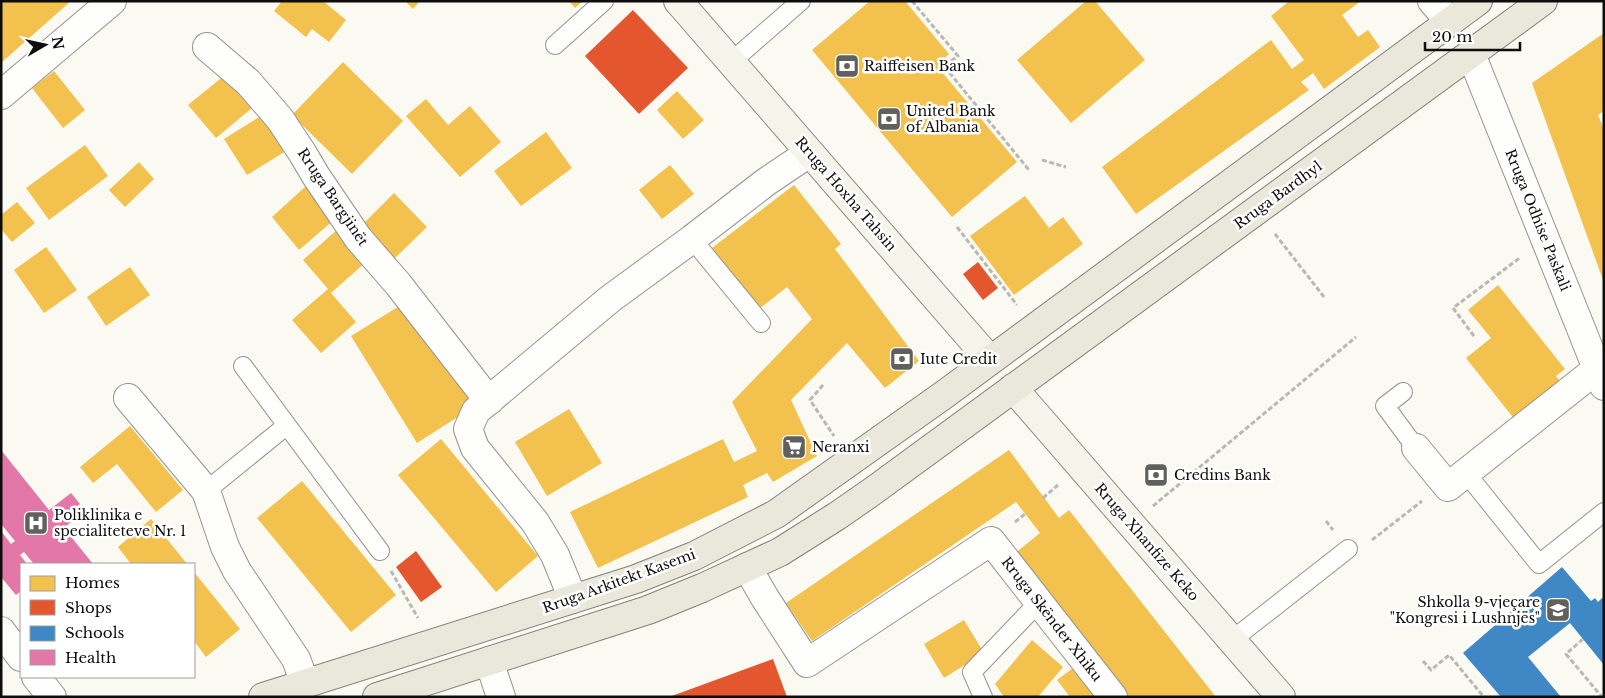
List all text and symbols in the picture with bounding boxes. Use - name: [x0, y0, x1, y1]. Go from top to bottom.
- north arrow: [20, 20, 70, 70]
- scale bar: [1425, 20, 1520, 52]
- text: 20 m: [1432, 27, 1472, 46]
- text: N: [48, 35, 68, 51]
- bank icon: Raiffeisen Bank: [834, 53, 860, 79]
- place label: Raiffeisen Bank: [864, 57, 976, 75]
- place label: United Bank of Albania: [906, 102, 996, 136]
- bank icon: United Bank of Albania: [876, 106, 902, 132]
- street label: Rruga Hoxha Tahsin: [791, 133, 901, 255]
- street label: Rruga Bargjinët: [294, 145, 373, 250]
- street label: Rruga Odhise Paskali: [1501, 146, 1575, 294]
- street label: Rruga Bardhyl: [1231, 157, 1326, 233]
- bank icon: Iute Credit: [889, 346, 915, 372]
- place label: Iute Credit: [920, 350, 998, 368]
- supermarket icon: Neranxi: [781, 434, 807, 460]
- place label: Neranxi: [812, 438, 870, 456]
- bank icon: Credins Bank: [1143, 462, 1169, 488]
- place label: Credins Bank: [1174, 466, 1271, 484]
- street label: Rruga Xhanfize Keko: [1091, 479, 1203, 605]
- place label: Poliklinika e specialiteteve Nr. 1: [54, 506, 186, 540]
- hospital icon: Poliklinika e specialiteteve Nr. 1: [23, 510, 49, 536]
- street label: Rruga Arkitekt Kasemi: [540, 545, 698, 617]
- street label: Rruga Skënder Xhiku: [998, 553, 1107, 685]
- legend: [20, 563, 195, 678]
- text: Homes: [65, 573, 120, 592]
- place label: Shkolla 9-vjeçare "Kongresi i Lushnjës": [1390, 593, 1540, 627]
- school or university icon: Shkolla 9-vjeçare "Kongresi i Lushnjës": [1545, 597, 1571, 623]
- text: Shops: [65, 598, 112, 617]
- text: Schools: [65, 623, 125, 642]
- text: Health: [65, 648, 116, 667]

